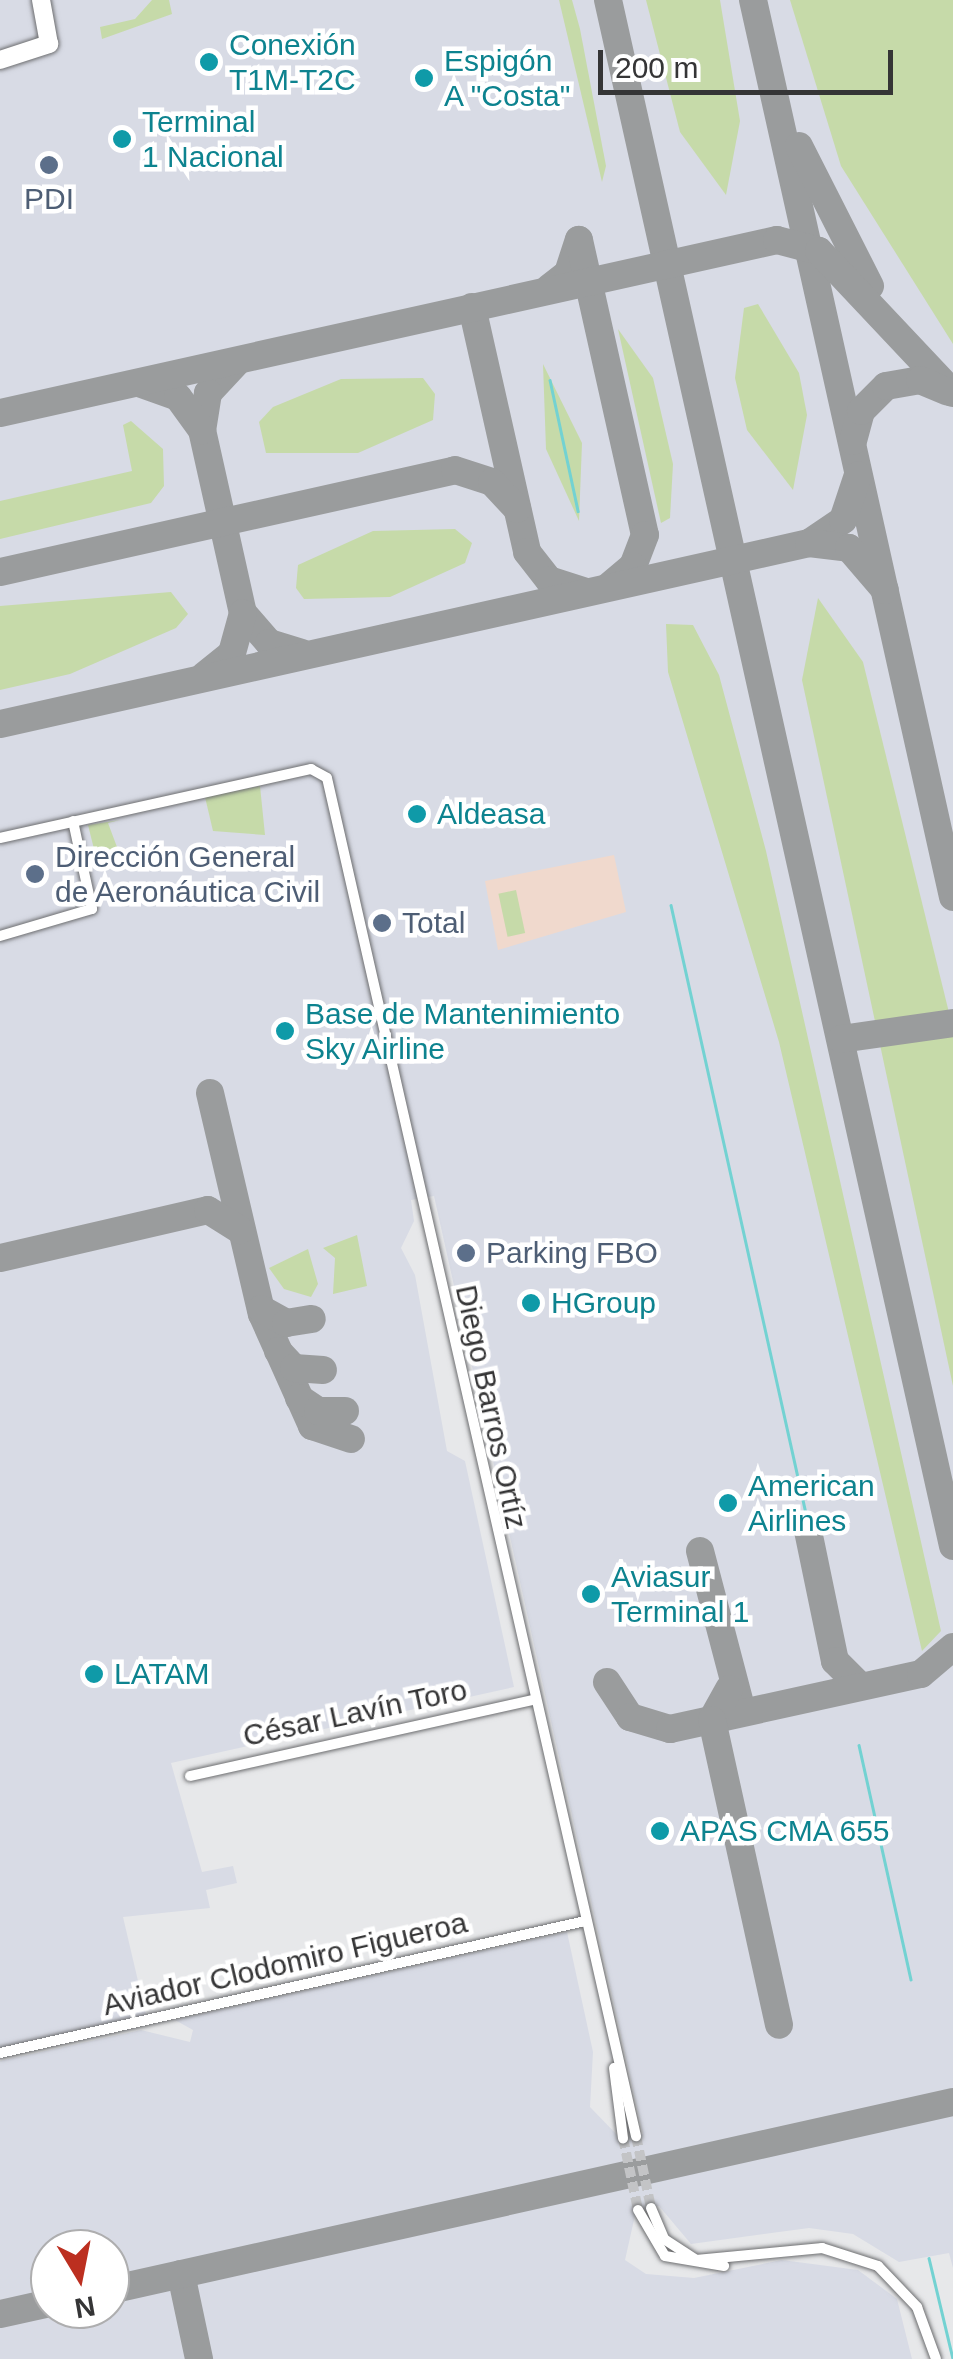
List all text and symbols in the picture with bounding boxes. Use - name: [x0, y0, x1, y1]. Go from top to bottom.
- place label: Conexión T1M-T2C: [229, 27, 356, 98]
- scale bar: [603, 30, 898, 92]
- place label: Espigón A "Costa": [444, 43, 572, 114]
- marker: Conexión T1M-T2C: [198, 51, 220, 73]
- text: 200 m: [615, 51, 698, 84]
- marker: Espigón A "Costa": [413, 67, 435, 89]
- place label: Terminal 1 Nacional: [142, 104, 284, 174]
- marker: Terminal 1 Nacional: [111, 128, 133, 150]
- marker: PDI: [38, 154, 60, 176]
- place label: PDI: [24, 181, 74, 217]
- place label: Aldeasa: [437, 796, 545, 832]
- marker: Aldeasa: [406, 803, 428, 825]
- place label: Dirección General de Aeronáutica Civil: [55, 839, 322, 910]
- marker: Dirección General de Aeronáutica Civil: [24, 863, 46, 885]
- place label: Total: [402, 905, 465, 941]
- marker: Total: [371, 912, 393, 934]
- place label: Base de Mantenimiento Sky Airline: [305, 996, 620, 1066]
- marker: Base de Mantenimiento Sky Airline: [274, 1020, 296, 1042]
- place label: Parking FBO: [486, 1235, 658, 1271]
- marker: Parking FBO: [455, 1242, 477, 1264]
- street label: Diego Barros Ortíz: [448, 1282, 534, 1532]
- place label: HGroup: [551, 1285, 656, 1321]
- marker: HGroup: [520, 1292, 542, 1314]
- place label: American Airlines: [748, 1468, 875, 1538]
- marker: American Airlines: [717, 1492, 739, 1514]
- place label: Aviasur Terminal 1: [611, 1559, 749, 1630]
- marker: Aviasur Terminal 1: [580, 1583, 602, 1605]
- place label: LATAM: [114, 1656, 210, 1692]
- marker: LATAM: [83, 1663, 105, 1685]
- street label: César Lavín Toro: [240, 1672, 470, 1754]
- place label: APAS CMA 655: [680, 1813, 891, 1849]
- marker: APAS CMA 655: [649, 1820, 671, 1842]
- street label: Aviador Clodomiro Figueroa: [99, 1905, 471, 2023]
- north arrow: [30, 2229, 130, 2329]
- text: N: [72, 2290, 98, 2324]

